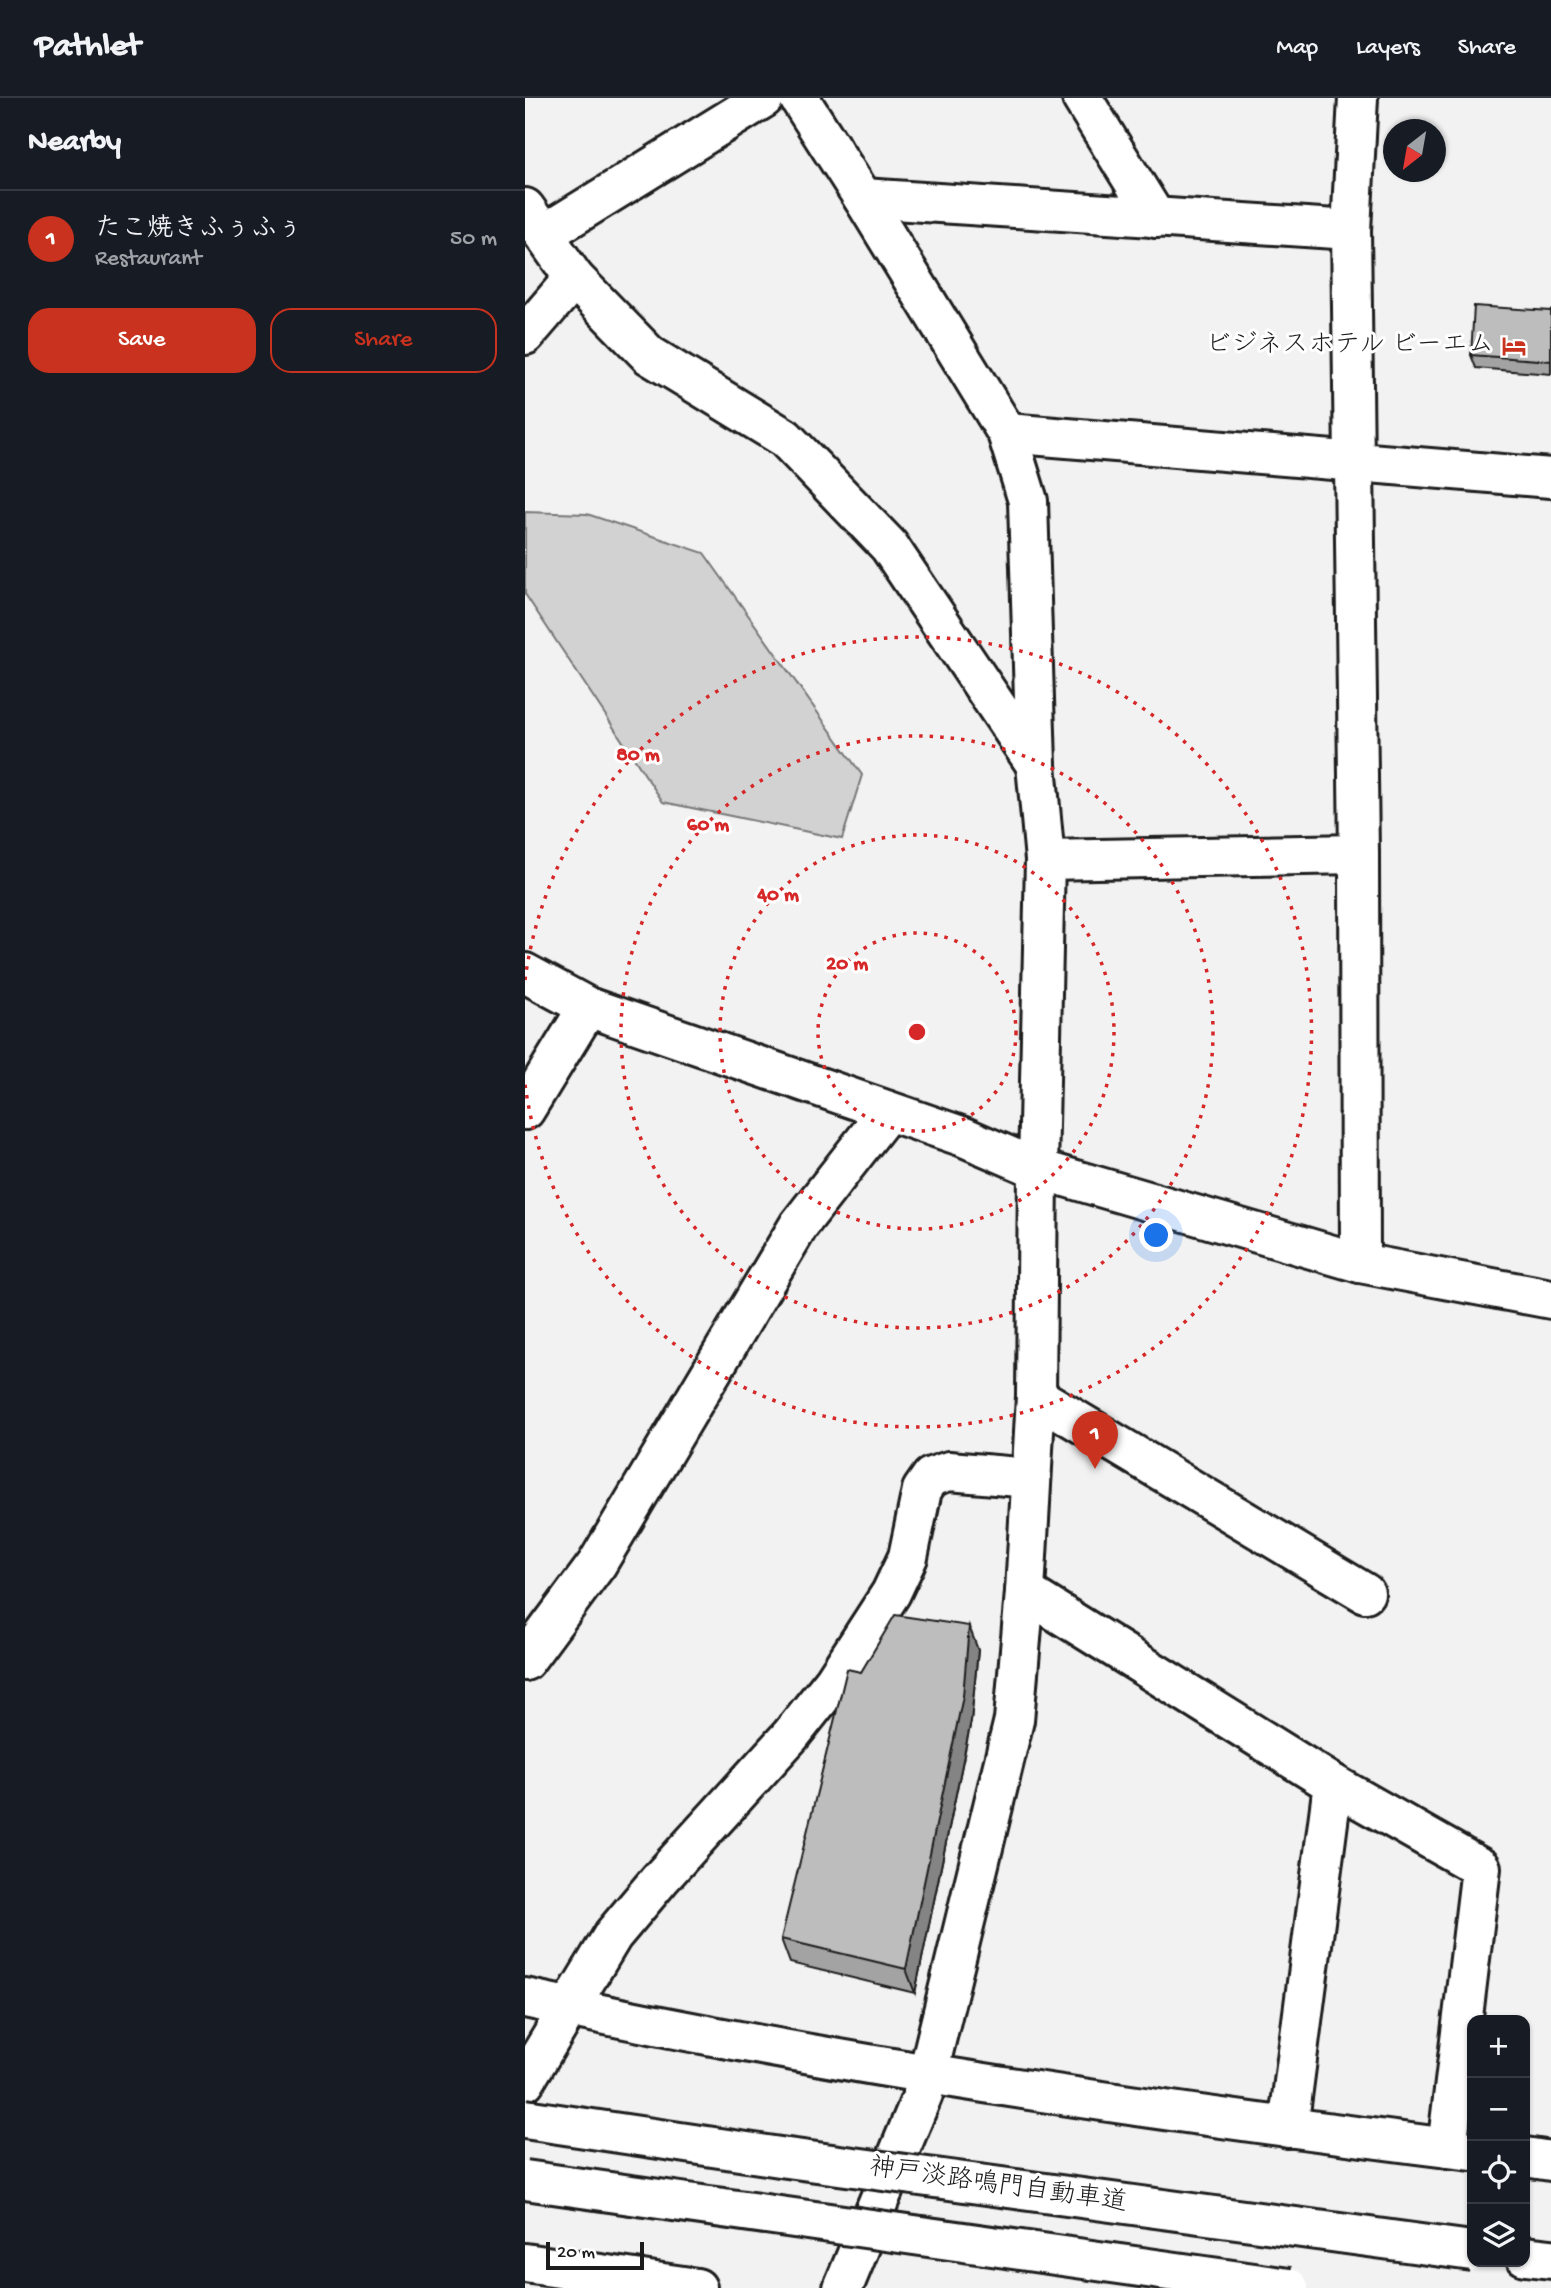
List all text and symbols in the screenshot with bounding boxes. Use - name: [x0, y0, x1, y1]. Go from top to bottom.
- text: Pathlet: [35, 29, 141, 67]
- text: Map: [1276, 34, 1318, 63]
- text: Layers: [1356, 34, 1420, 63]
- text: Share: [1458, 34, 1516, 63]
- north arrow: [1383, 119, 1446, 182]
- text: Nearby: [28, 126, 121, 161]
- text: たこ焼きふぅふぅ: [95, 215, 303, 246]
- text: 1: [46, 226, 56, 253]
- text: 50 m: [450, 226, 497, 253]
- text: Restaurant: [95, 246, 202, 273]
- button: Save: [28, 308, 256, 373]
- button: Share: [270, 308, 497, 373]
- place label: ビジネスホテル ビーエム: [1205, 331, 1494, 362]
- hotel icon: ビジネスホテル ビーエム: [1500, 332, 1528, 360]
- text: 80 m: [616, 744, 660, 769]
- text: 60 m: [687, 814, 729, 839]
- text: 40 m: [756, 884, 799, 909]
- text: 20 m: [826, 953, 868, 978]
- centre of rings: [905, 1020, 929, 1044]
- your location: [1139, 1218, 1173, 1252]
- pin: 1: [1072, 1411, 1118, 1469]
- map controls: [1467, 2015, 1530, 2267]
- button: +: [1467, 2015, 1530, 2078]
- button: −: [1467, 2078, 1530, 2141]
- button: locate: [1467, 2141, 1530, 2204]
- street label: 神戸淡路鳴門自動車道: [867, 2152, 1129, 2220]
- button: layers: [1467, 2204, 1530, 2267]
- scale bar: [546, 2239, 644, 2271]
- text: 20 m: [557, 2242, 595, 2265]

